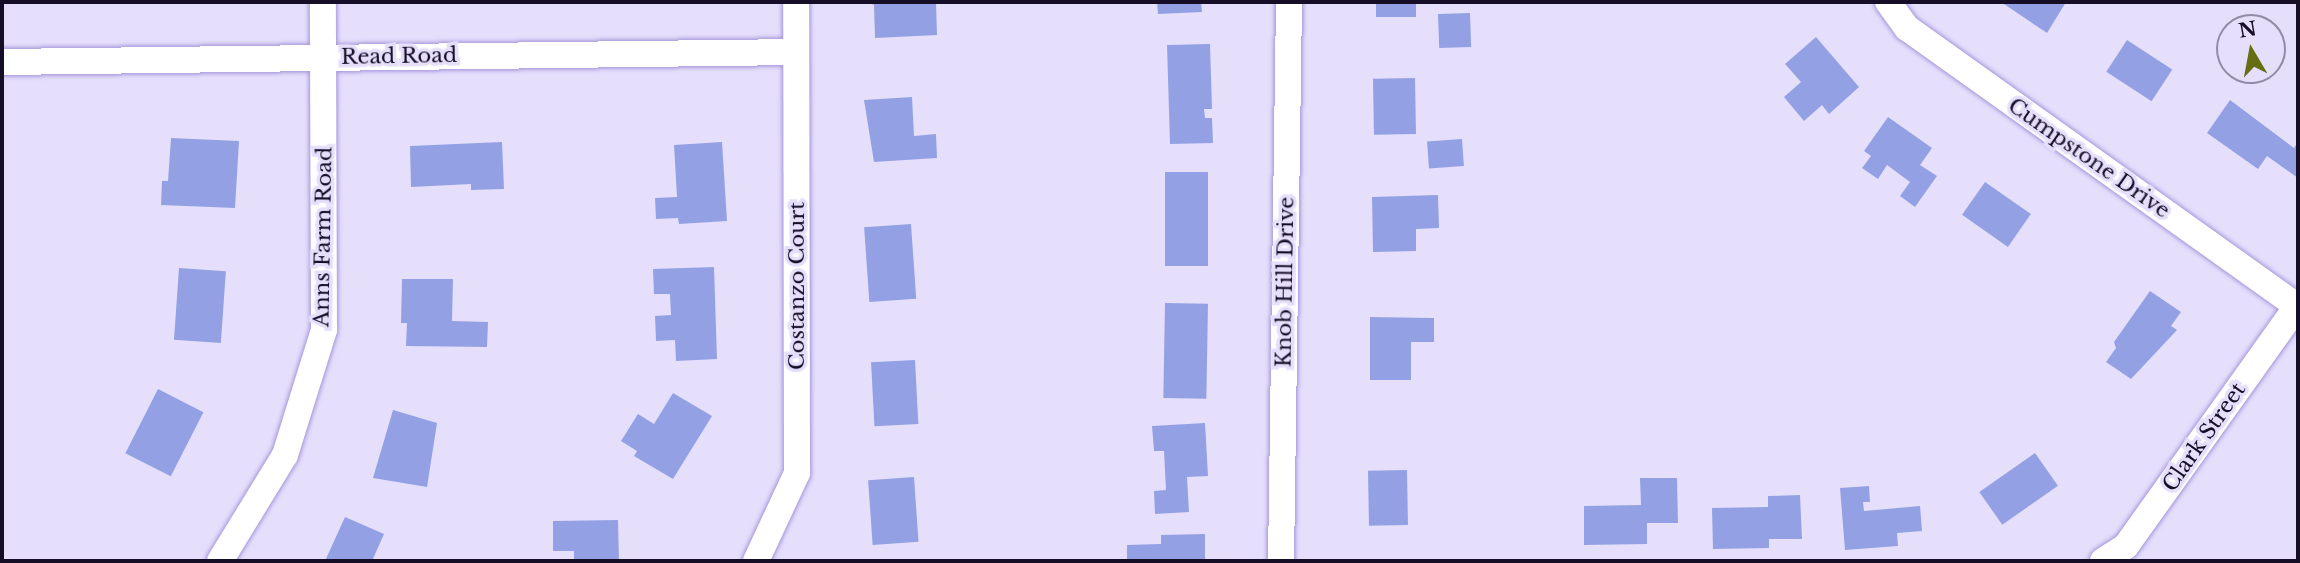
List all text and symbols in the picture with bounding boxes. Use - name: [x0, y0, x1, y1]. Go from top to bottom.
- north arrow: [2216, 14, 2286, 84]
- text: N: [2237, 17, 2258, 43]
- street label: Read Road: [341, 42, 457, 70]
- street label: Cumpstone Drive: [2003, 93, 2175, 223]
- street label: Anns Farm Road: [309, 147, 337, 327]
- street label: Knob Hill Drive: [1271, 196, 1299, 368]
- street label: Costanzo Court: [784, 202, 810, 370]
- street label: Clark Street: [2157, 378, 2251, 496]

